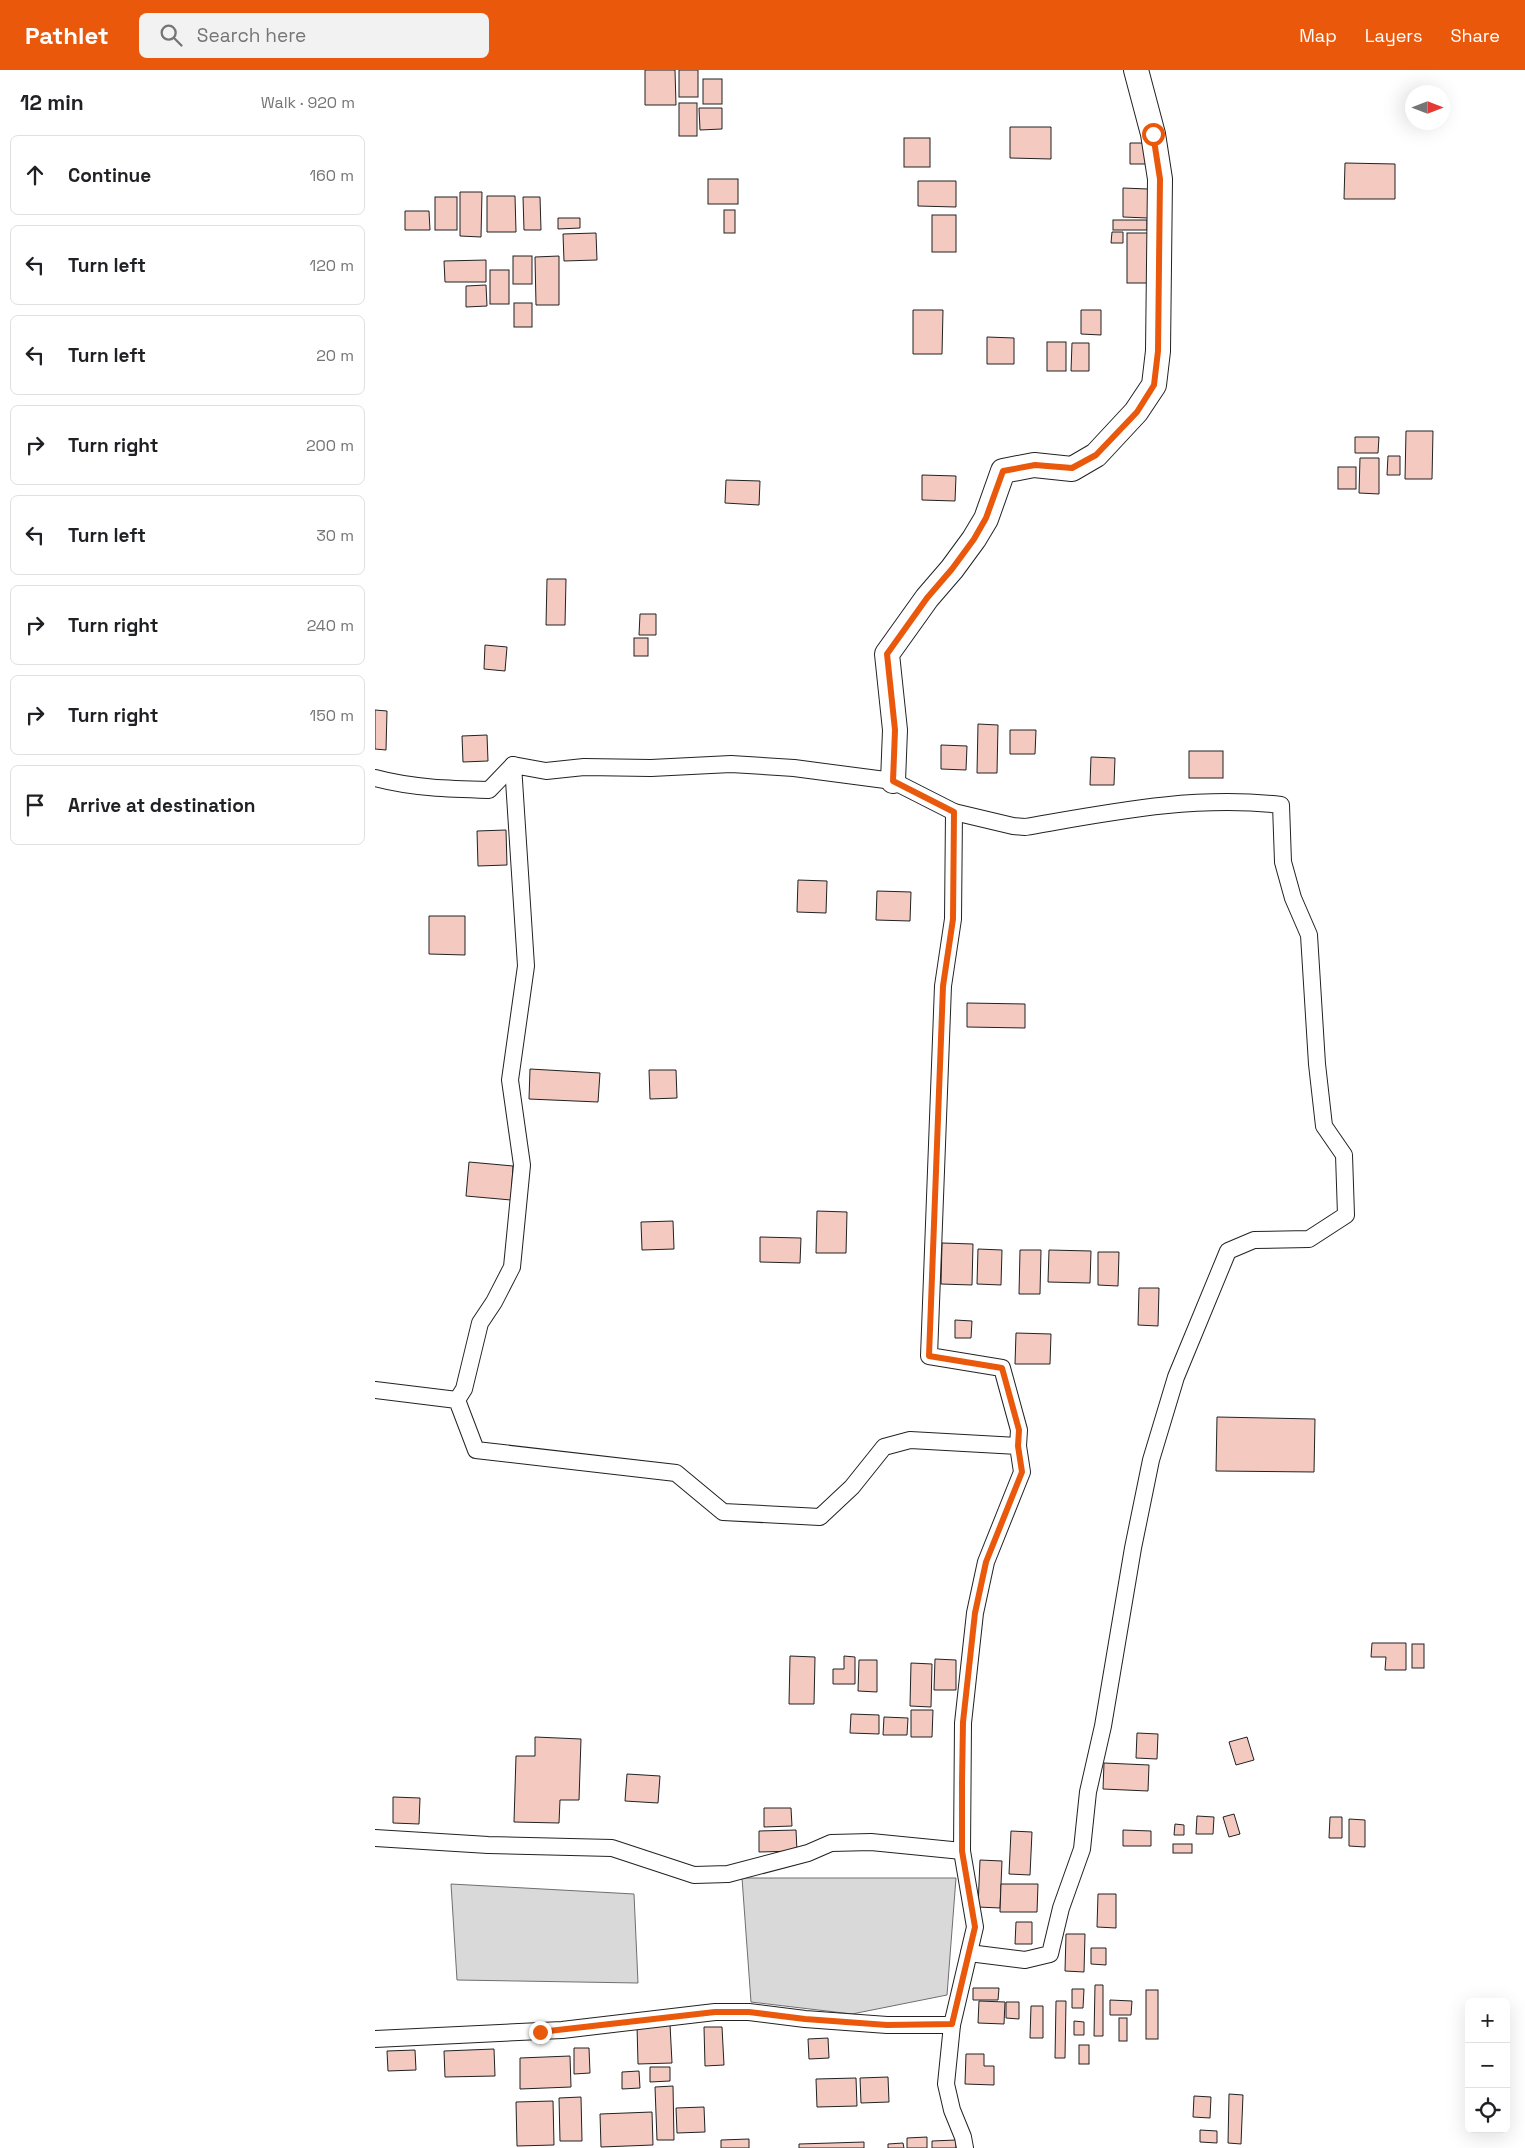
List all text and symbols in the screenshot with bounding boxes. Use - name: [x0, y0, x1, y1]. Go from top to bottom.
- search box: [139, 13, 489, 58]
- text: Pathlet: [25, 20, 109, 51]
- icon: search: [157, 21, 185, 49]
- text: Search here: [197, 23, 306, 48]
- text: Map: [1299, 24, 1337, 47]
- text: Layers: [1365, 24, 1422, 47]
- text: Share: [1450, 24, 1500, 47]
- north arrow: [1405, 85, 1450, 130]
- text: 12 min: [20, 89, 84, 116]
- text: Walk · 920 m: [261, 92, 355, 113]
- route start: [1142, 123, 1165, 146]
- icon: ahead: [21, 161, 49, 189]
- text: Continue: [68, 163, 151, 188]
- text: 160 m: [309, 165, 354, 186]
- icon: left: [21, 251, 49, 279]
- text: Turn left: [68, 253, 146, 278]
- text: 120 m: [310, 255, 354, 276]
- icon: left: [21, 341, 49, 369]
- text: Turn left: [68, 343, 146, 368]
- text: 20 m: [316, 345, 354, 366]
- icon: right: [21, 431, 49, 459]
- text: Turn right: [68, 433, 158, 458]
- text: 200 m: [306, 435, 354, 456]
- icon: left: [21, 521, 49, 549]
- text: Turn left: [68, 523, 146, 548]
- text: 30 m: [316, 525, 354, 546]
- icon: right: [21, 611, 49, 639]
- text: Turn right: [68, 613, 158, 638]
- text: 240 m: [307, 615, 354, 636]
- icon: right: [21, 701, 49, 729]
- text: Turn right: [68, 703, 158, 728]
- text: 150 m: [310, 705, 354, 726]
- icon: arrive: [21, 791, 49, 819]
- text: Arrive at destination: [68, 793, 256, 818]
- map controls: [1465, 1998, 1510, 2133]
- button: +: [1465, 1998, 1510, 2043]
- route end: [529, 2021, 552, 2044]
- button: −: [1465, 2043, 1510, 2088]
- button: locate: [1465, 2088, 1510, 2133]

